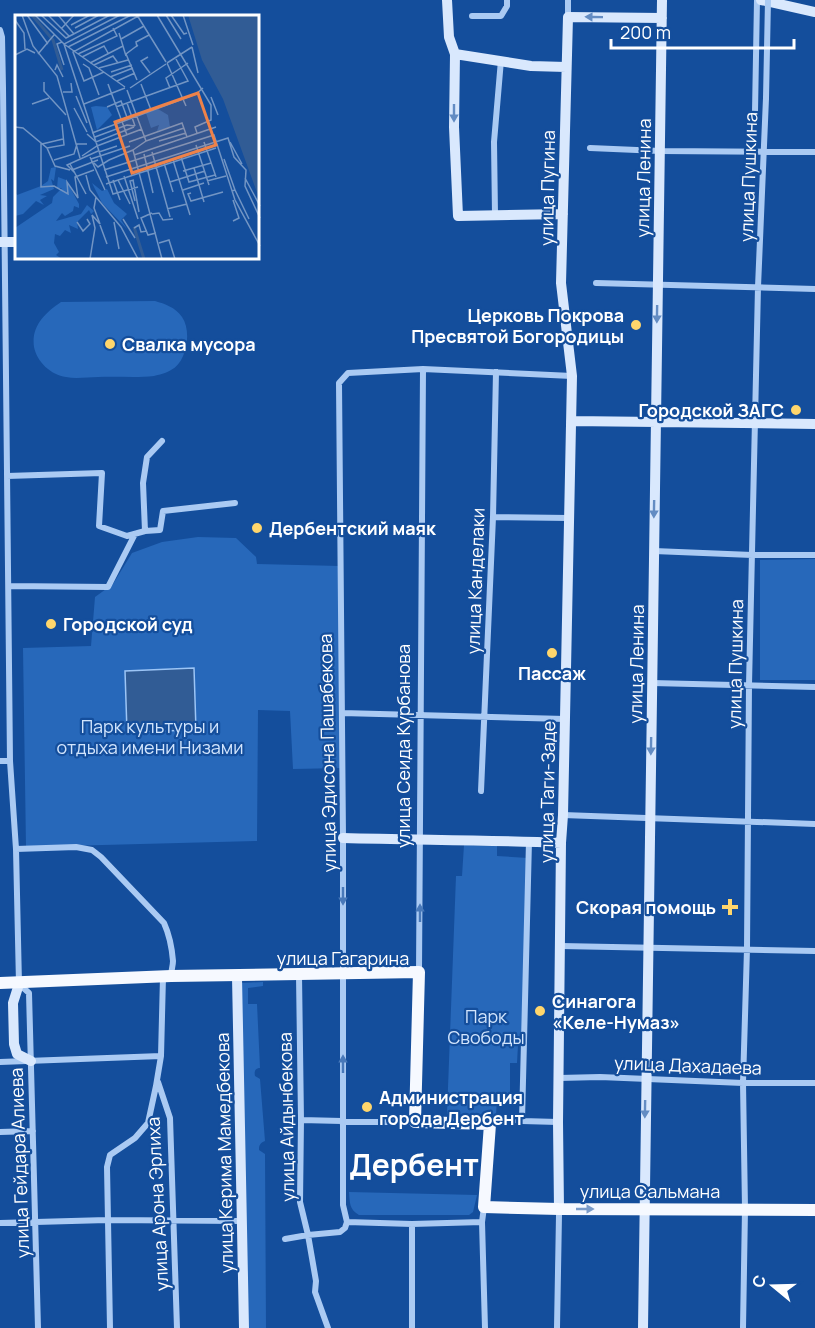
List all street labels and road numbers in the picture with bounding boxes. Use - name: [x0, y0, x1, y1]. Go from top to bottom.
- street label: улица Пушкина: [734, 112, 762, 242]
- street label: улица Ленина: [630, 118, 656, 238]
- street label: улица Пугина: [534, 130, 560, 246]
- street label: улица Канделаки: [460, 507, 490, 655]
- street label: улица Пушкина: [722, 599, 748, 729]
- street label: улица Ленина: [623, 604, 649, 724]
- street label: улица Эдисона Пашабекова: [313, 633, 341, 873]
- street label: улица Сеида Курбанова: [391, 644, 415, 848]
- street label: улица Таги-Заде: [534, 721, 560, 863]
- street label: улица Гагарина: [277, 946, 409, 970]
- street label: улица Керима Мамедбекова: [210, 1032, 238, 1274]
- street label: улица Айдынбекова: [273, 1032, 299, 1202]
- street label: улица Дахадаева: [614, 1050, 762, 1080]
- street label: улица Гейдара Алиева: [4, 1067, 34, 1259]
- street label: улица Арона Эрлиха: [140, 1116, 174, 1292]
- street label: улица Сальмана: [580, 1179, 720, 1203]

